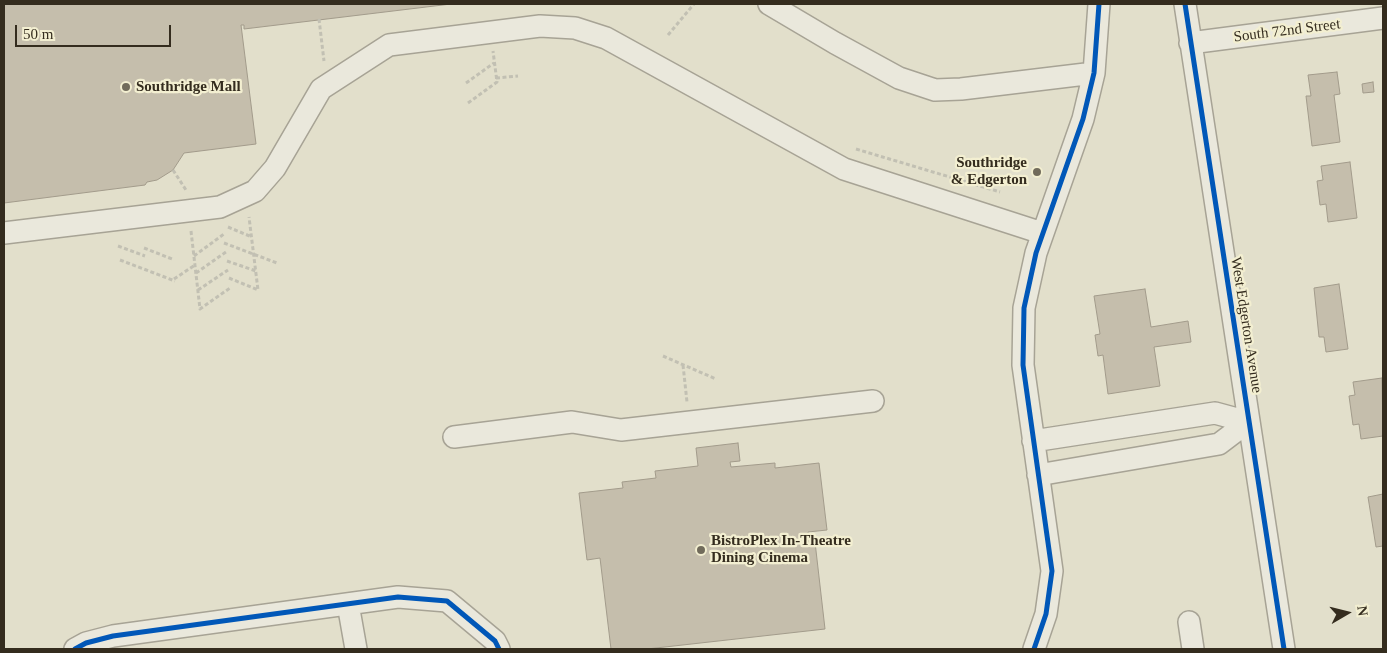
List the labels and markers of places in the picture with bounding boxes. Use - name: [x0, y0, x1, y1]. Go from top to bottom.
- place label: Southridge Mall: [136, 78, 241, 96]
- marker: Southridge Mall: [120, 81, 132, 93]
- place label: Southridge & Edgerton: [951, 154, 1027, 189]
- marker: Southridge & Edgerton: [1031, 166, 1043, 178]
- place label: BistroPlex In-Theatre Dining Cinema: [711, 532, 851, 567]
- marker: BistroPlex In-Theatre Dining Cinema: [695, 544, 707, 556]

